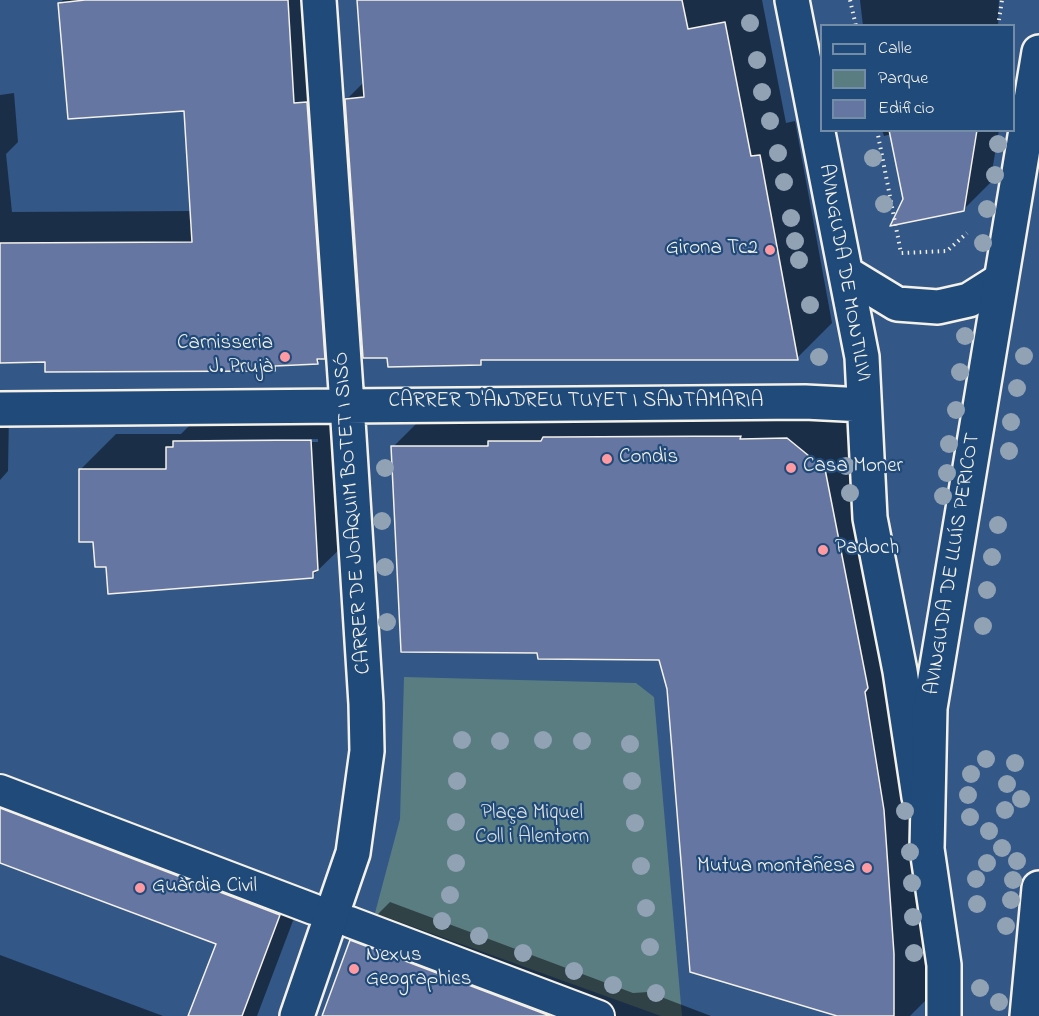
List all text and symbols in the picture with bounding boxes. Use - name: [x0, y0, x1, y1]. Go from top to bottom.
- legend: [820, 24, 1015, 132]
- text: Calle: [878, 36, 912, 62]
- text: Parque: [878, 66, 928, 92]
- text: Edificio: [878, 96, 934, 122]
- street label: AVINGUDA DE MONTILIVI: [811, 162, 875, 384]
- place label: Girona Tc2: [666, 237, 758, 263]
- marker: Girona Tc2: [763, 243, 777, 257]
- place label: Carnisseria J. Prujà: [177, 332, 273, 382]
- marker: Carnisseria J. Prujà: [278, 350, 292, 364]
- street label: CARRER DE JOAQUIM BOTET I SISÓ: [330, 351, 378, 675]
- street label: CARRER D'ANDREU TUYET I SANTAMARIA: [389, 390, 763, 416]
- street label: AVINGUDA DE LLUÍS PERICOT: [921, 431, 987, 697]
- place label: Condis: [619, 446, 678, 472]
- marker: Condis: [600, 452, 614, 466]
- place label: Casa Moner: [803, 455, 903, 481]
- marker: Casa Moner: [784, 461, 798, 475]
- place label: Padoch: [835, 537, 899, 563]
- marker: Padoch: [816, 543, 830, 557]
- park label: Plaça Miquel Coll i Alentorn: [475, 802, 589, 852]
- place label: Mutua montañesa: [697, 855, 855, 881]
- marker: Mutua montañesa: [860, 861, 874, 875]
- place label: Guàrdia Civil: [152, 875, 257, 901]
- marker: Guàrdia Civil: [133, 881, 147, 895]
- place label: Nexus Geographics: [366, 944, 471, 994]
- marker: Nexus Geographics: [347, 962, 361, 976]

